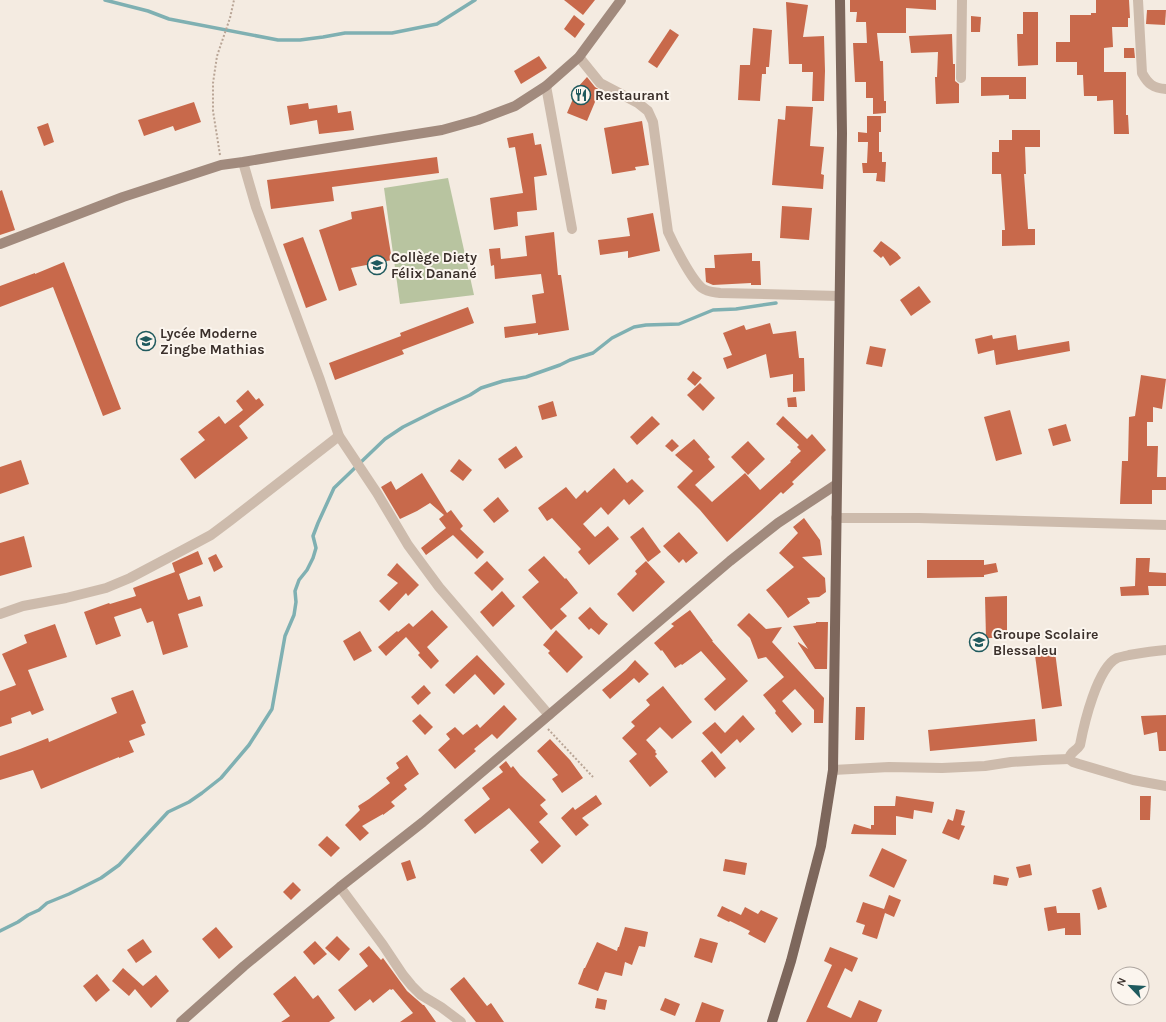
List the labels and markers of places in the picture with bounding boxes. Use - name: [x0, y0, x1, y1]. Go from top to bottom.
- restaurant icon: Restaurant: [570, 84, 592, 106]
- place label: Restaurant: [595, 87, 670, 104]
- place label: Collège Diety Félix Danané: [391, 249, 477, 282]
- school or university icon: Collège Diety Félix Danané: [366, 254, 388, 276]
- place label: Lycée Moderne Zingbe Mathias: [160, 325, 265, 358]
- school or university icon: Lycée Moderne Zingbe Mathias: [135, 330, 157, 352]
- place label: Groupe Scolaire Blessaleu: [993, 626, 1098, 659]
- school or university icon: Groupe Scolaire Blessaleu: [968, 631, 990, 653]

